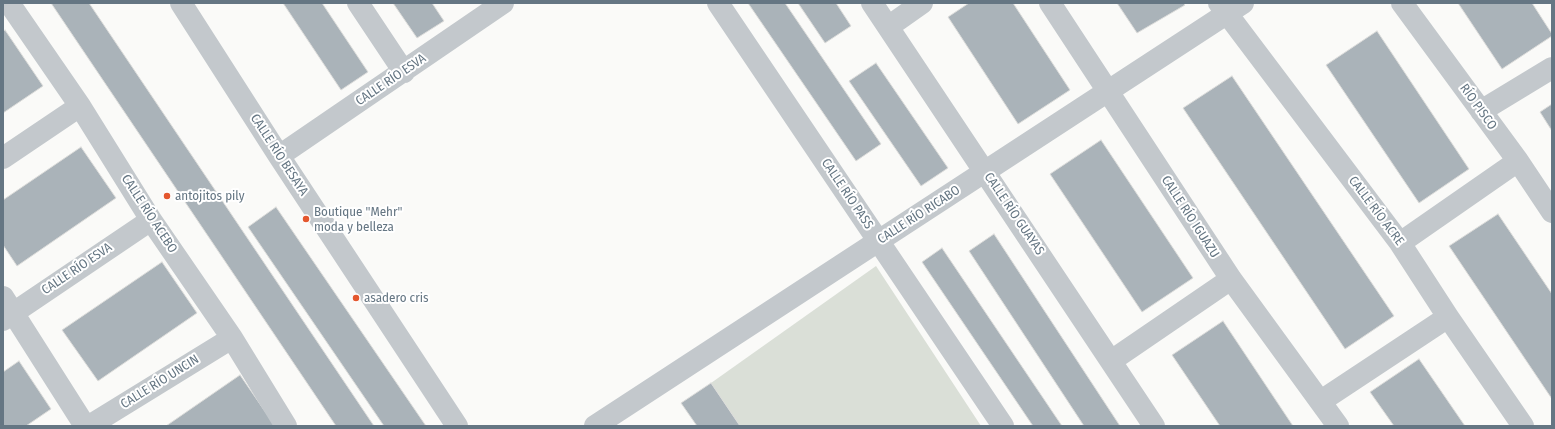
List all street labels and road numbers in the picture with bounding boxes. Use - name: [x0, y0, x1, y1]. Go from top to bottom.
- street label: CALLE RÍO ESVA: [353, 51, 429, 109]
- street label: RÍO PISCO: [1456, 81, 1500, 133]
- street label: CALLE RÍO BESAYA: [247, 111, 311, 199]
- street label: CALLE RÍO PASS: [818, 156, 876, 232]
- street label: CALLE RÍO GUAYAS: [981, 170, 1047, 258]
- street label: CALLE RÍO ACEBO: [118, 172, 180, 256]
- street label: CALLE RÍO IGUAZU: [1158, 173, 1222, 261]
- street label: CALLE RÍO ACRE: [1345, 173, 1407, 249]
- street label: CALLE RÍO RICABO: [875, 183, 963, 247]
- street label: CALLE RÍO ESVA: [39, 240, 115, 298]
- street label: CALLE RÍO UNCIN: [118, 352, 202, 412]

